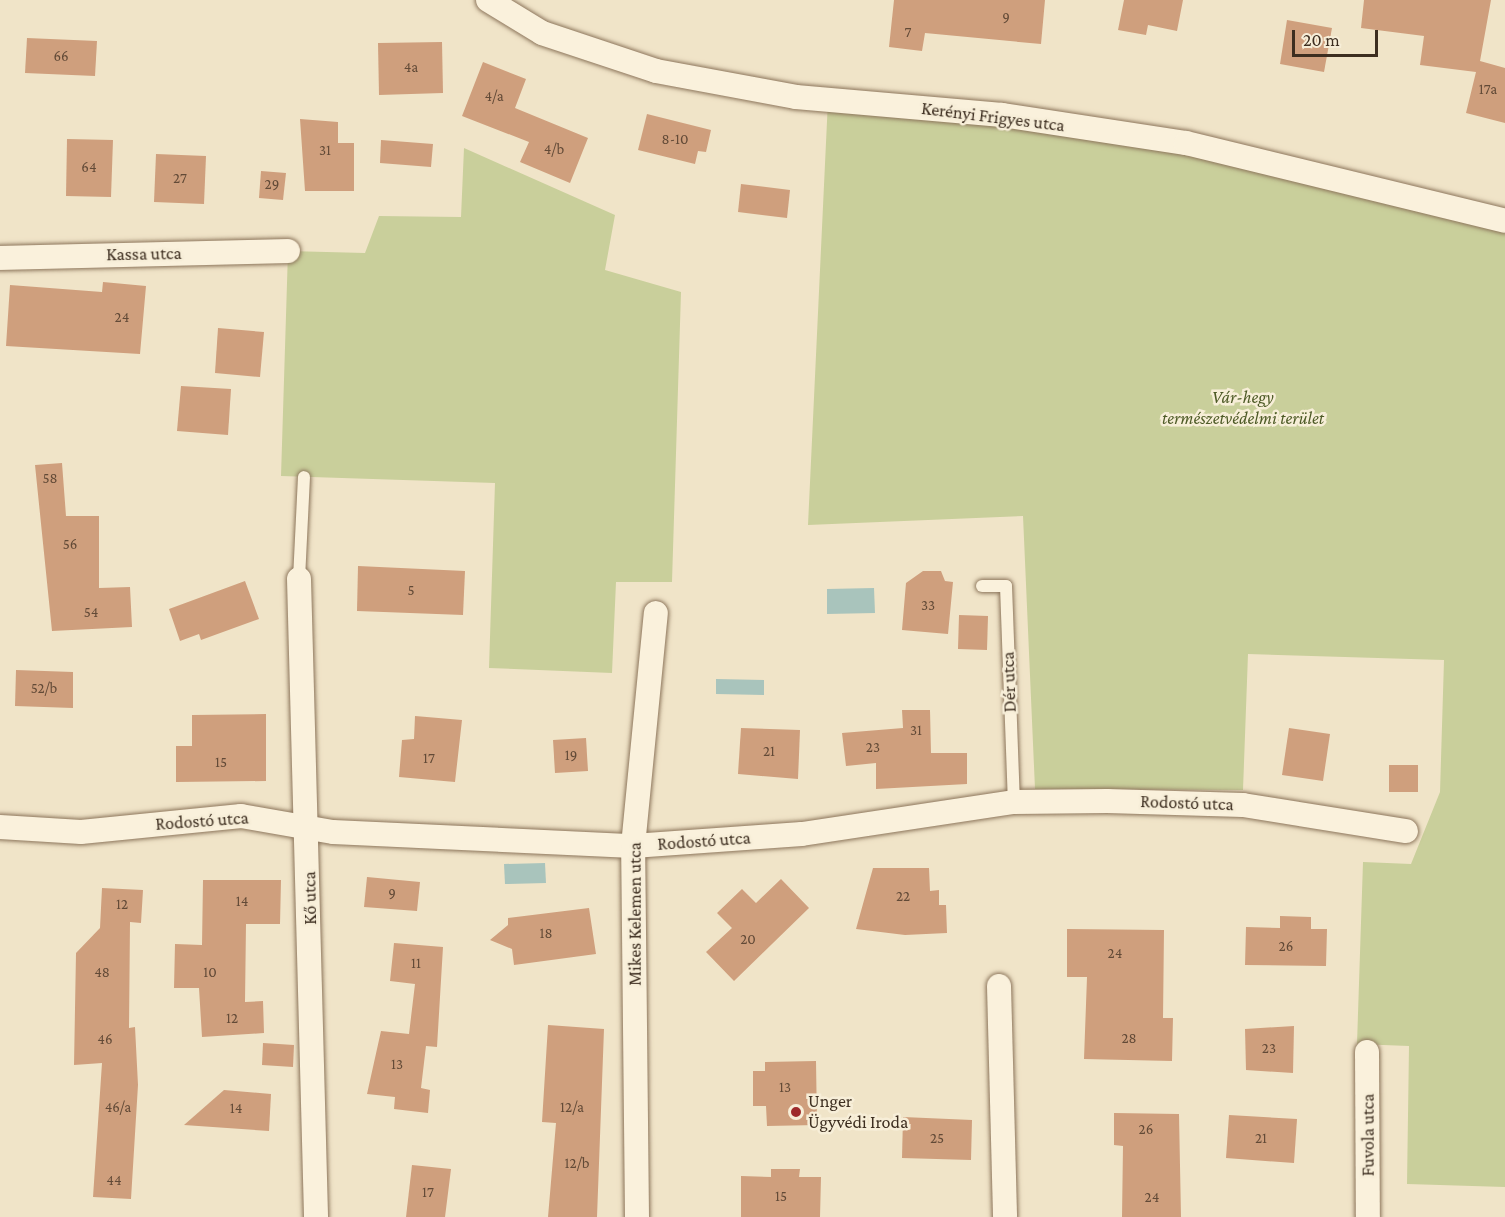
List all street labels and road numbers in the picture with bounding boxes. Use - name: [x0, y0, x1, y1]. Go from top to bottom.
- street label: Kerényi Frigyes utca: [920, 97, 1066, 137]
- street label: Kassa utca: [106, 243, 182, 265]
- street label: Dér utca: [997, 651, 1021, 713]
- street label: Rodostó utca: [1140, 791, 1234, 815]
- street label: Rodostó utca: [155, 807, 249, 835]
- street label: Rodostó utca: [657, 827, 751, 855]
- street label: Mikes Kelemen utca: [624, 842, 646, 986]
- street label: Kő utca: [299, 871, 321, 925]
- street label: Fuvola utca: [1357, 1094, 1379, 1176]

